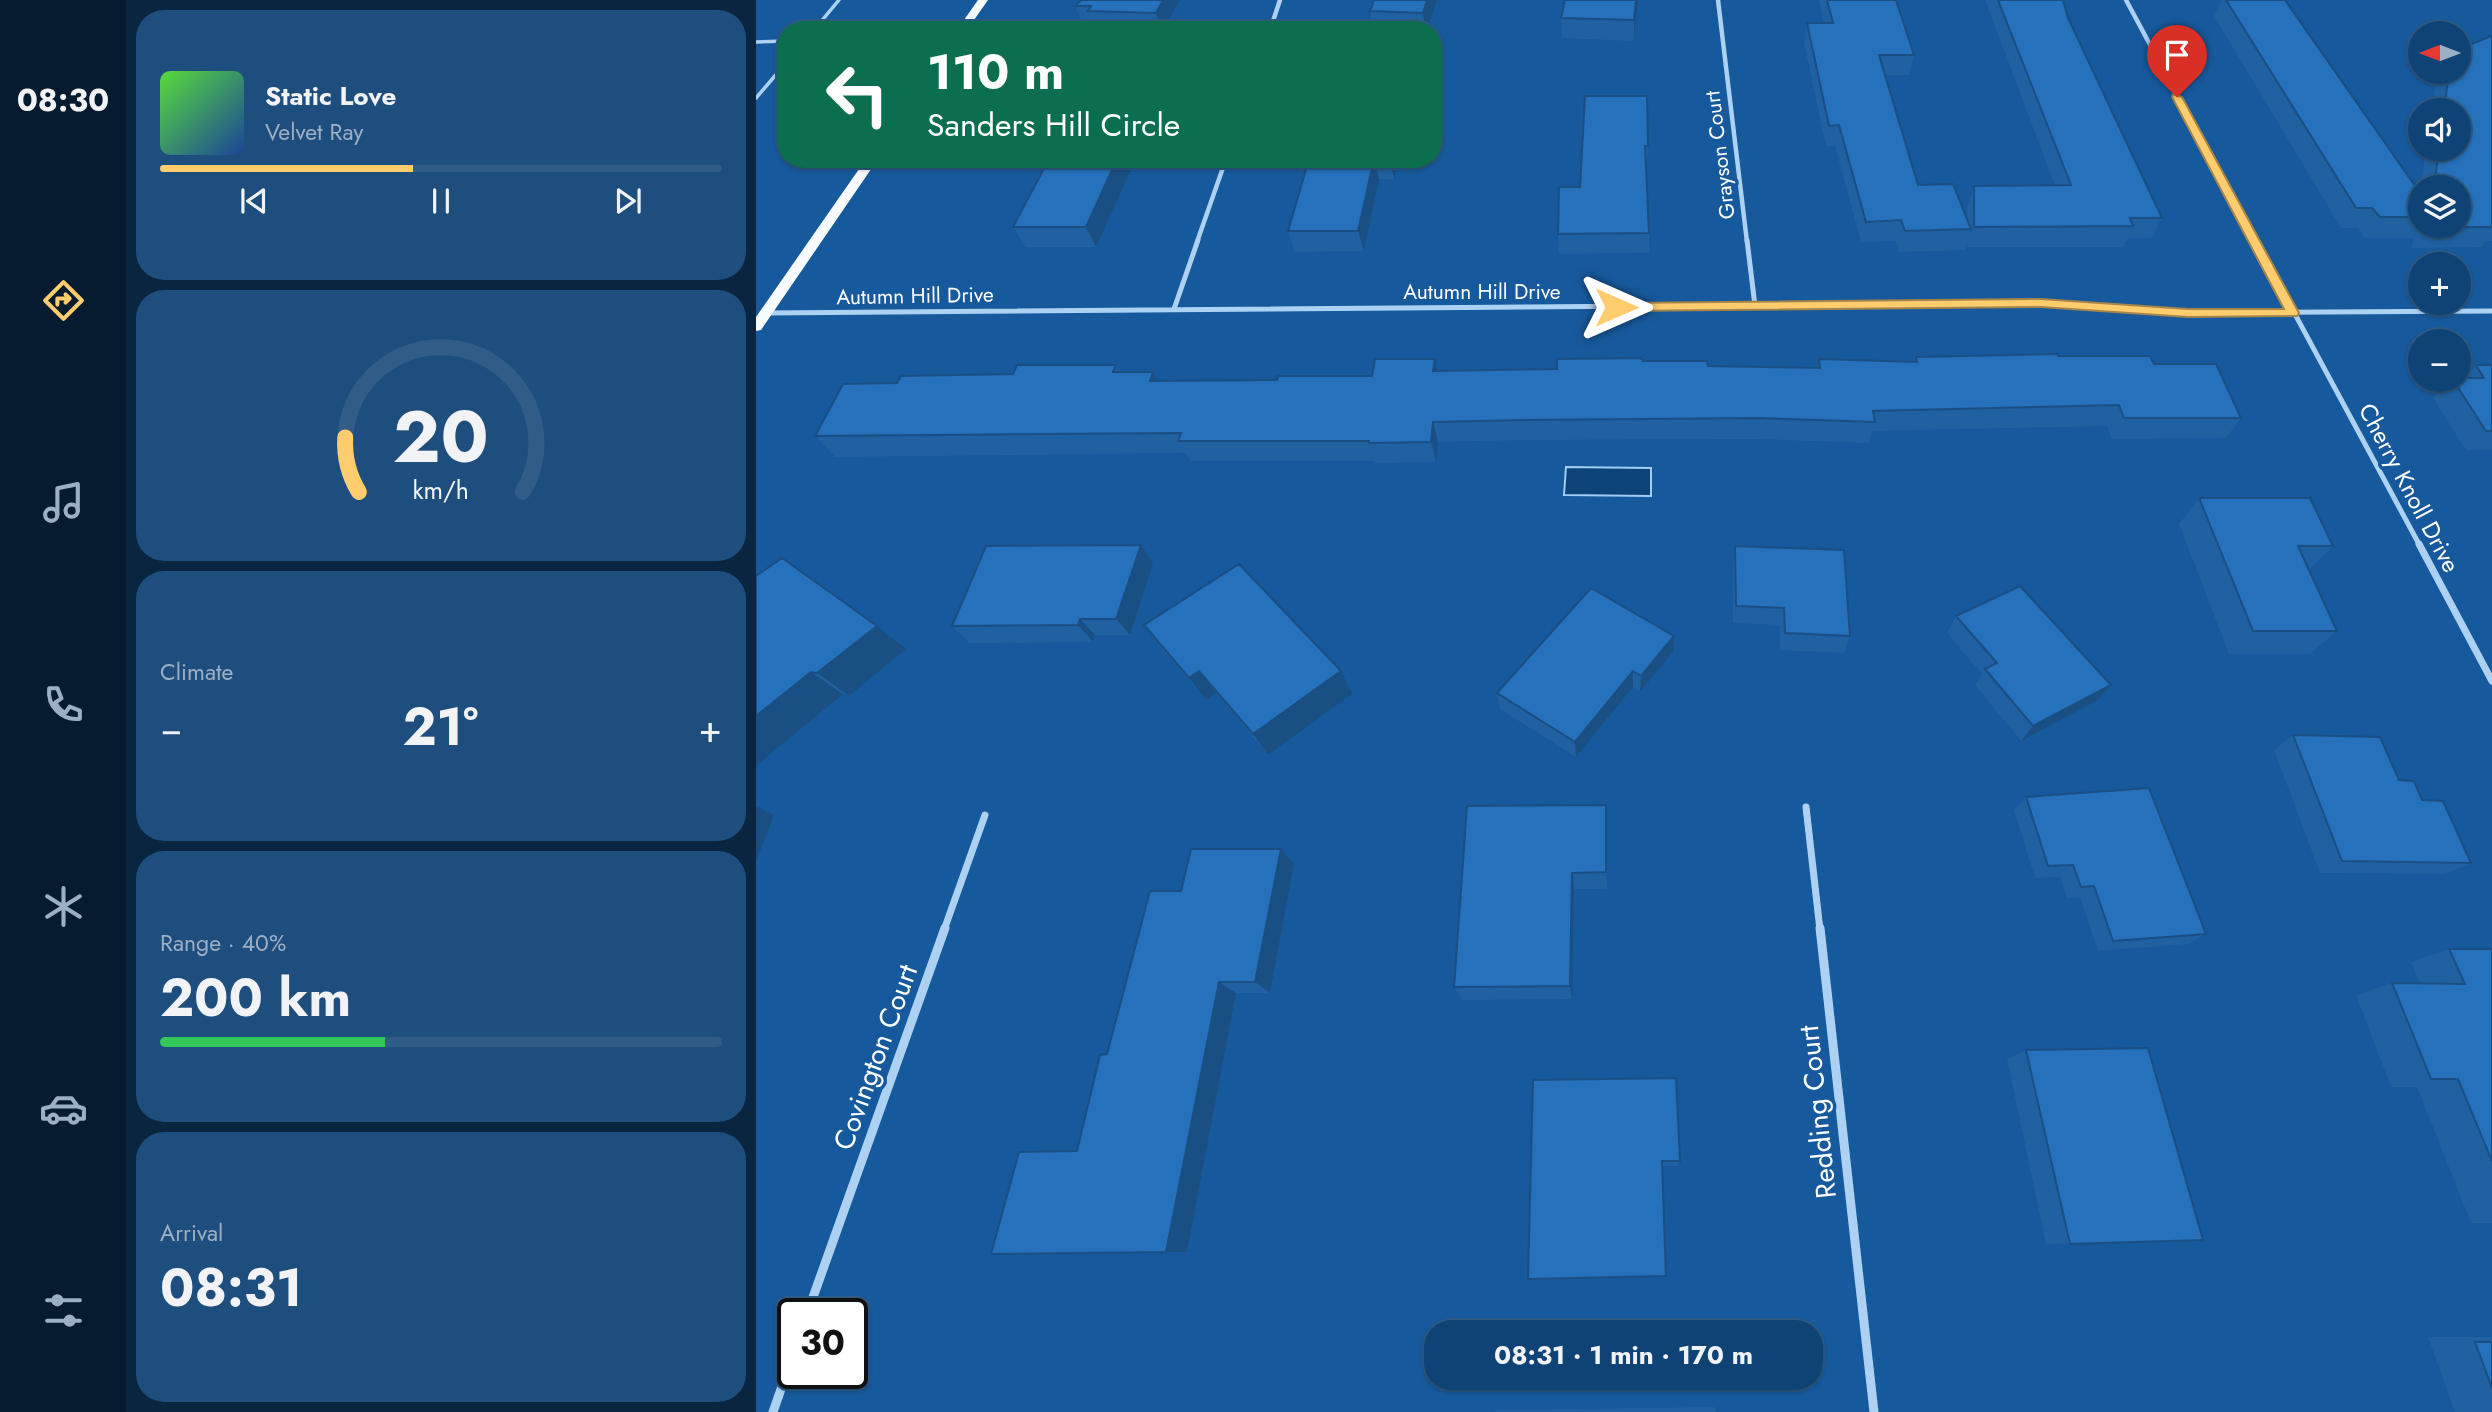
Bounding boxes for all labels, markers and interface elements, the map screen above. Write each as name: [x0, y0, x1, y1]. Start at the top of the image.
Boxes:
north arrow: [2408, 21, 2471, 84]
map controls: [2408, 21, 2471, 392]
pin: [2147, 25, 2207, 97]
icon: arrive: [2158, 36, 2196, 74]
text: 110 m: [927, 37, 1064, 107]
icon: left: [812, 49, 903, 140]
text: 08:30: [17, 77, 109, 123]
text: Static Love: [265, 77, 397, 115]
street label: Grayson Court: [1697, 89, 1743, 221]
button: sound: [2408, 98, 2471, 161]
text: Sanders Hill Circle: [927, 102, 1180, 148]
text: Velvet Ray: [265, 115, 363, 149]
button: layers: [2408, 175, 2471, 238]
icon: previous: [235, 182, 273, 220]
icon: pause: [422, 182, 460, 220]
icon: next: [609, 182, 647, 220]
button: +: [2408, 252, 2471, 315]
position arrow: [1579, 270, 1653, 344]
icon: directions: [39, 276, 88, 325]
street label: Autumn Hill Drive: [1403, 277, 1561, 307]
street label: Autumn Hill Drive: [836, 280, 994, 312]
button: −: [2408, 329, 2471, 392]
text: 20: [393, 384, 489, 489]
street label: Cherry Knoll Drive: [2350, 397, 2469, 579]
text: km/h: [413, 471, 469, 507]
icon: music: [39, 478, 88, 527]
text: Climate: [160, 655, 233, 689]
icon: phone: [39, 680, 88, 729]
text: 21°: [403, 689, 479, 765]
text: −: [160, 701, 182, 756]
text: +: [699, 701, 722, 756]
icon: climate: [39, 882, 88, 931]
text: Range · 40%: [160, 926, 286, 960]
street label: Covington Court: [823, 958, 928, 1156]
text: 200 km: [160, 960, 351, 1036]
street label: Redding Court: [1788, 1023, 1847, 1201]
icon: car: [39, 1084, 88, 1133]
text: Arrival: [160, 1216, 223, 1250]
text: 08:31: [160, 1250, 303, 1326]
icon: filters: [39, 1286, 88, 1335]
speed limit sign: 30: [777, 1298, 868, 1389]
text: 08:31 · 1 min · 170 m: [1494, 1336, 1753, 1374]

